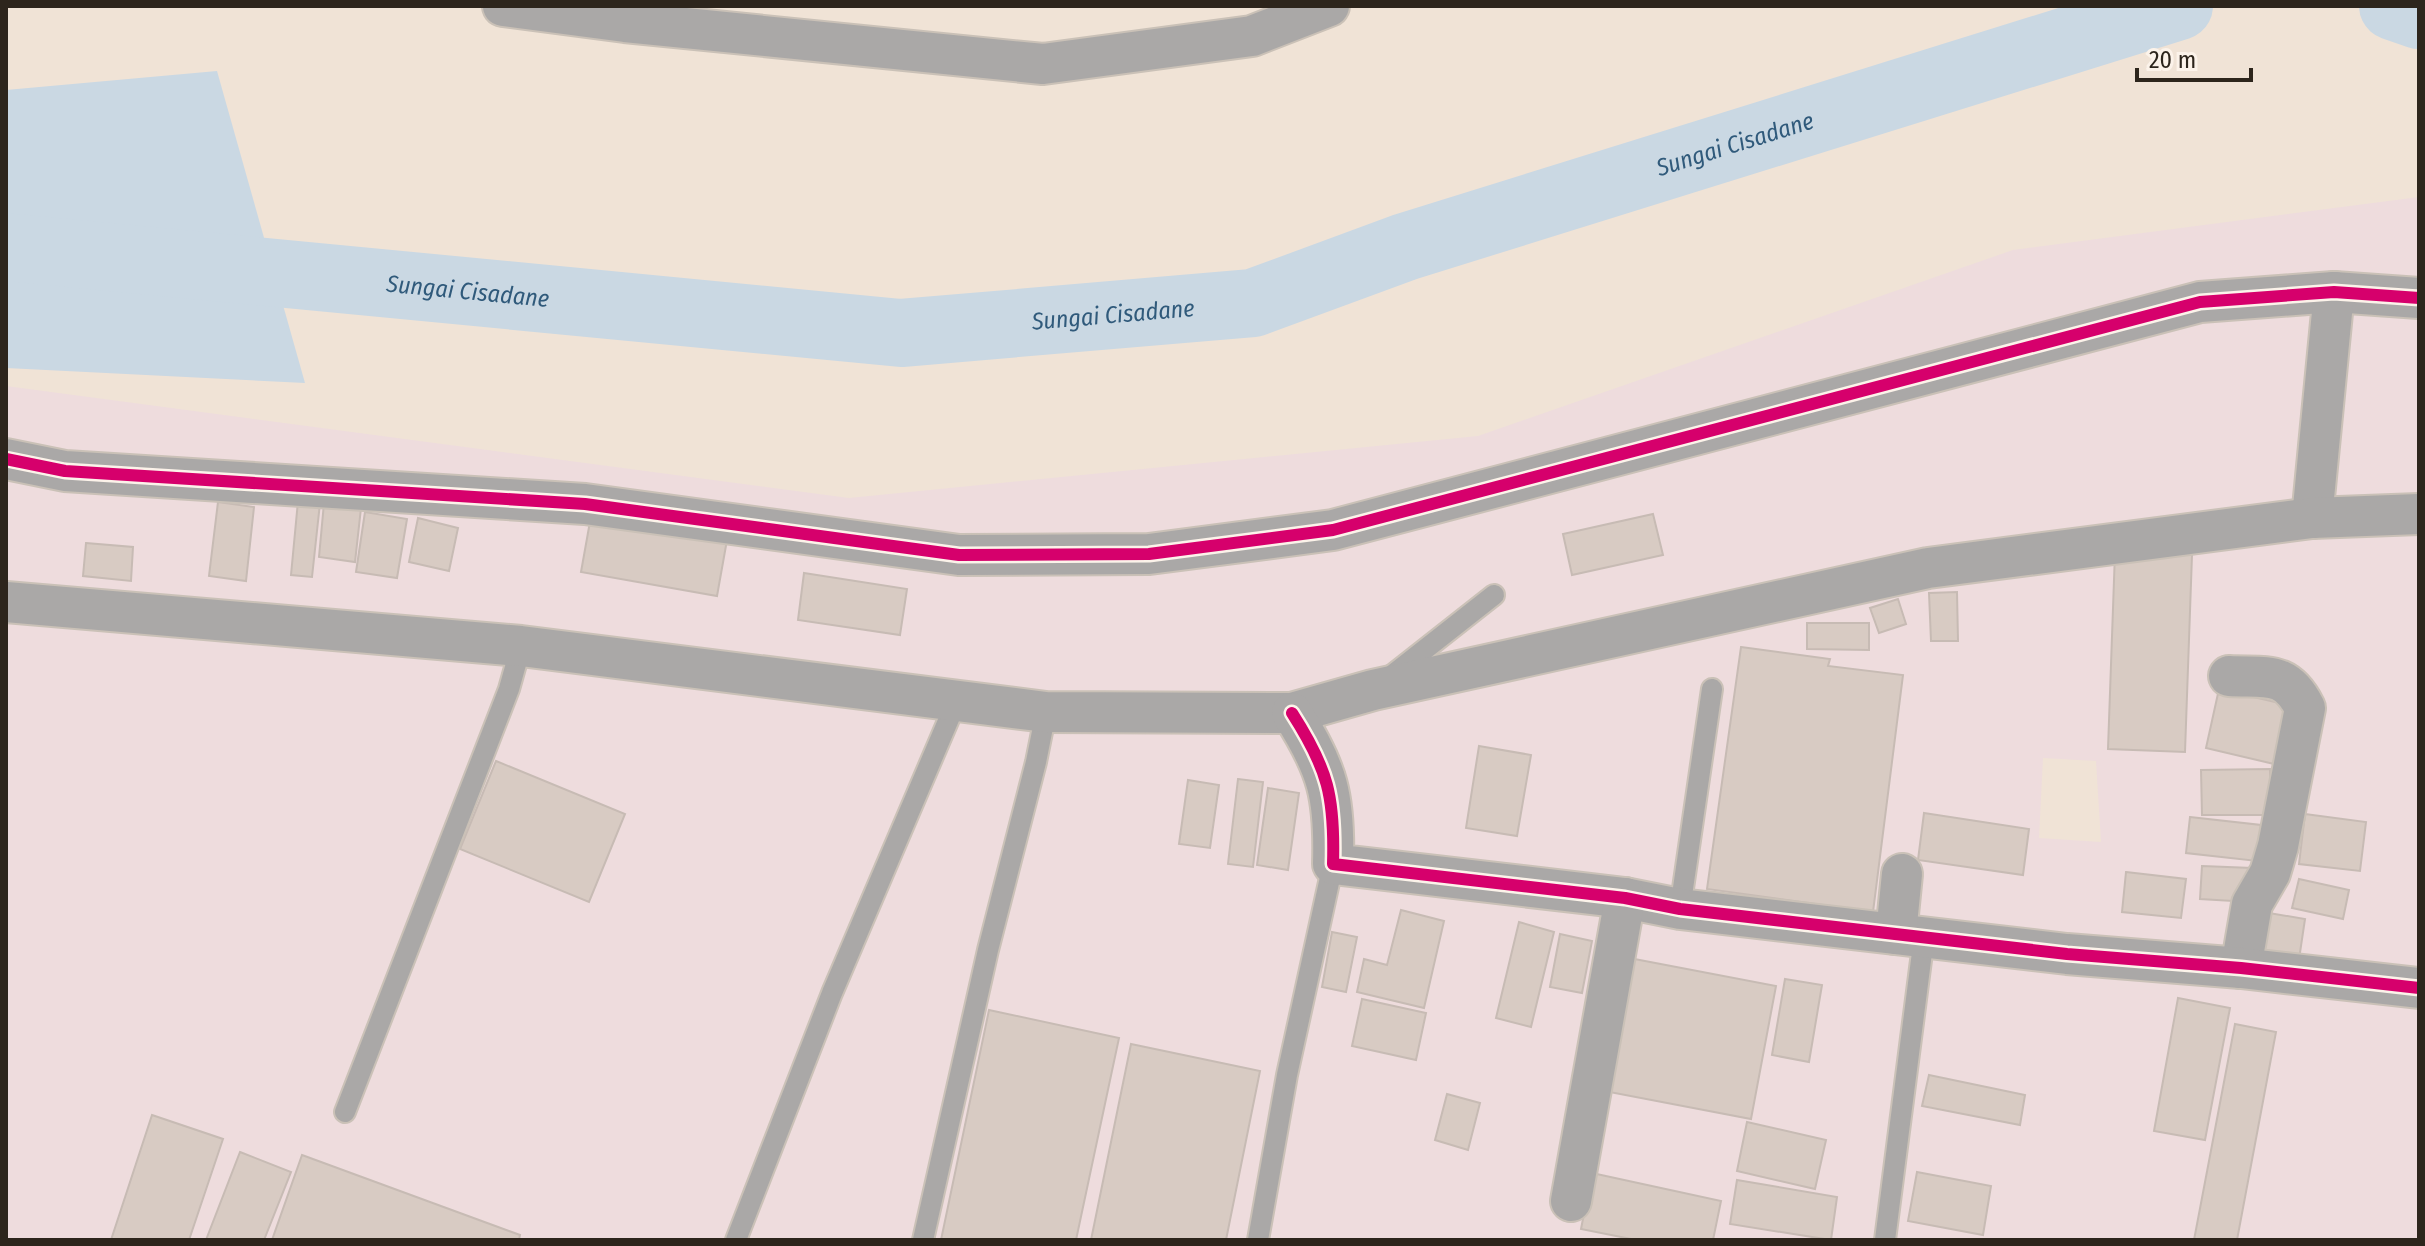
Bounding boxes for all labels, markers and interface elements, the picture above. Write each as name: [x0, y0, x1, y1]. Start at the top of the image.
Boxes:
scale bar: [2137, 32, 2251, 82]
text: 20 m: [2149, 46, 2196, 74]
water label: Sungai Cisadane: [1652, 107, 1817, 182]
water label: Sungai Cisadane: [384, 270, 551, 313]
water label: Sungai Cisadane: [1030, 294, 1196, 336]

